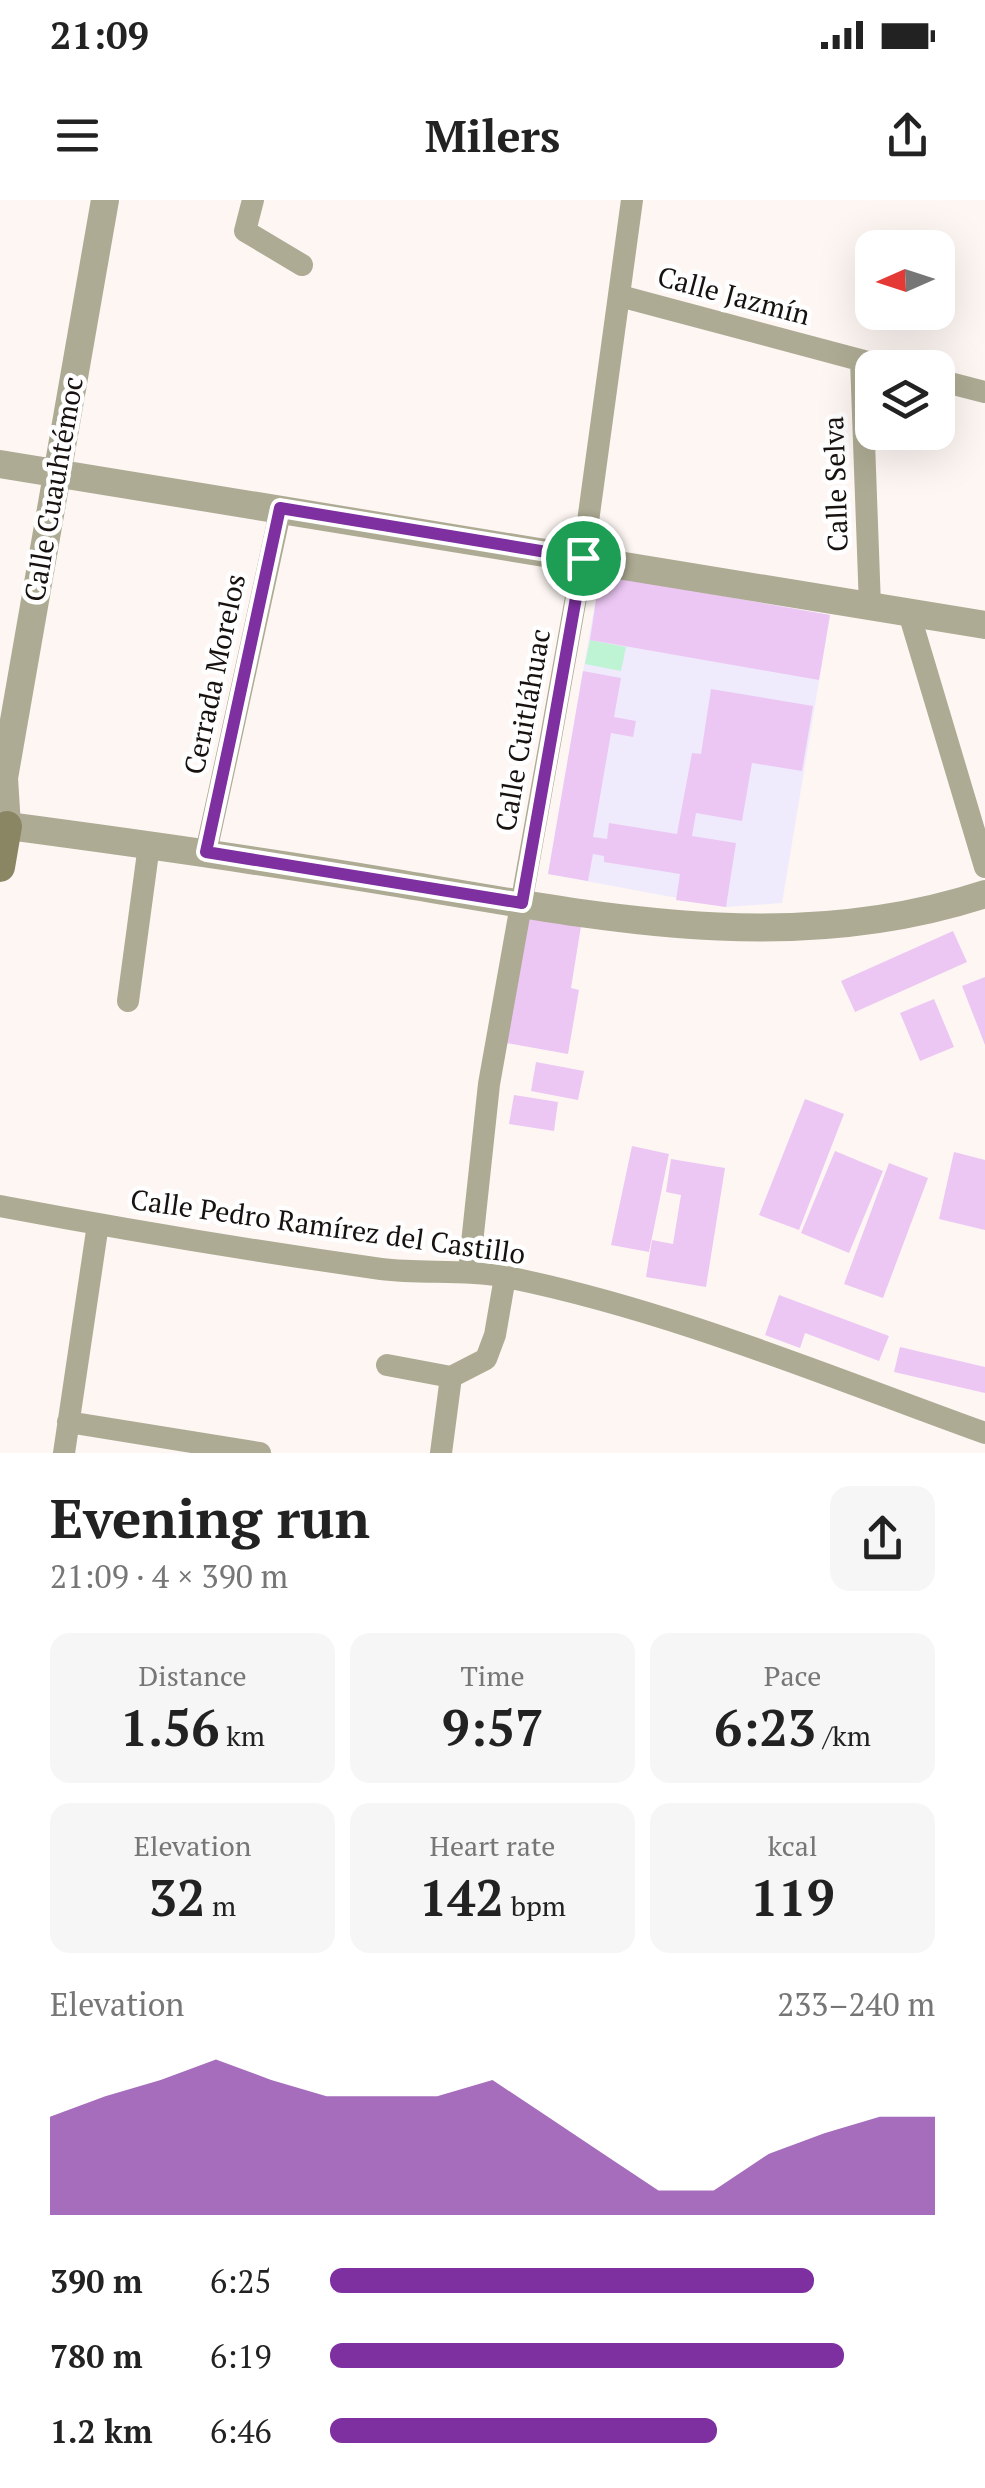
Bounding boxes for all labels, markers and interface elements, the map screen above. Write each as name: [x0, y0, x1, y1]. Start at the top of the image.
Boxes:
text: 21:09: [50, 10, 149, 60]
text: Milers: [425, 105, 560, 165]
icon: menu: [50, 108, 105, 163]
icon: share: [880, 108, 935, 163]
north arrow: [855, 230, 955, 330]
map controls: [855, 230, 955, 450]
street label: Calle Jazmín: [654, 257, 815, 333]
button: layers: [855, 350, 955, 450]
street label: Calle Cuauhtémoc: [15, 374, 91, 604]
street label: Calle Selva: [814, 416, 856, 552]
pin: [541, 516, 626, 601]
icon: arrive: [556, 531, 611, 586]
street label: Cerrada Morelos: [175, 570, 253, 778]
street label: Calle Cuitláhuac: [486, 626, 558, 834]
street label: Calle Pedro Ramírez del Castillo: [128, 1180, 528, 1272]
text: Evening run: [50, 1481, 370, 1554]
button: share: [830, 1486, 935, 1591]
text: 21:09 · 4 × 390 m: [50, 1555, 288, 1597]
text: Distance: [138, 1657, 247, 1694]
text: Time: [460, 1657, 525, 1694]
text: Pace: [764, 1657, 821, 1694]
text: 1.56: [120, 1694, 220, 1760]
text: 9:57: [442, 1694, 543, 1760]
text: 6:23: [714, 1694, 816, 1760]
text: km: [220, 1717, 265, 1754]
text: /km: [816, 1717, 871, 1754]
text: Elevation: [134, 1827, 251, 1864]
text: Heart rate: [430, 1827, 555, 1864]
text: kcal: [768, 1827, 817, 1864]
text: 32: [149, 1864, 205, 1930]
text: 142: [419, 1864, 504, 1930]
text: 119: [750, 1864, 835, 1930]
text: m: [205, 1887, 236, 1924]
text: bpm: [504, 1887, 566, 1924]
text: Elevation: [50, 1983, 184, 2025]
text: 233–240 m: [777, 1983, 935, 2025]
text: 390 m: [50, 2260, 142, 2302]
text: 6:25: [210, 2260, 272, 2302]
text: 780 m: [50, 2335, 142, 2377]
text: 6:19: [210, 2335, 272, 2377]
text: 1.2 km: [50, 2410, 153, 2452]
text: 6:46: [210, 2410, 272, 2452]

